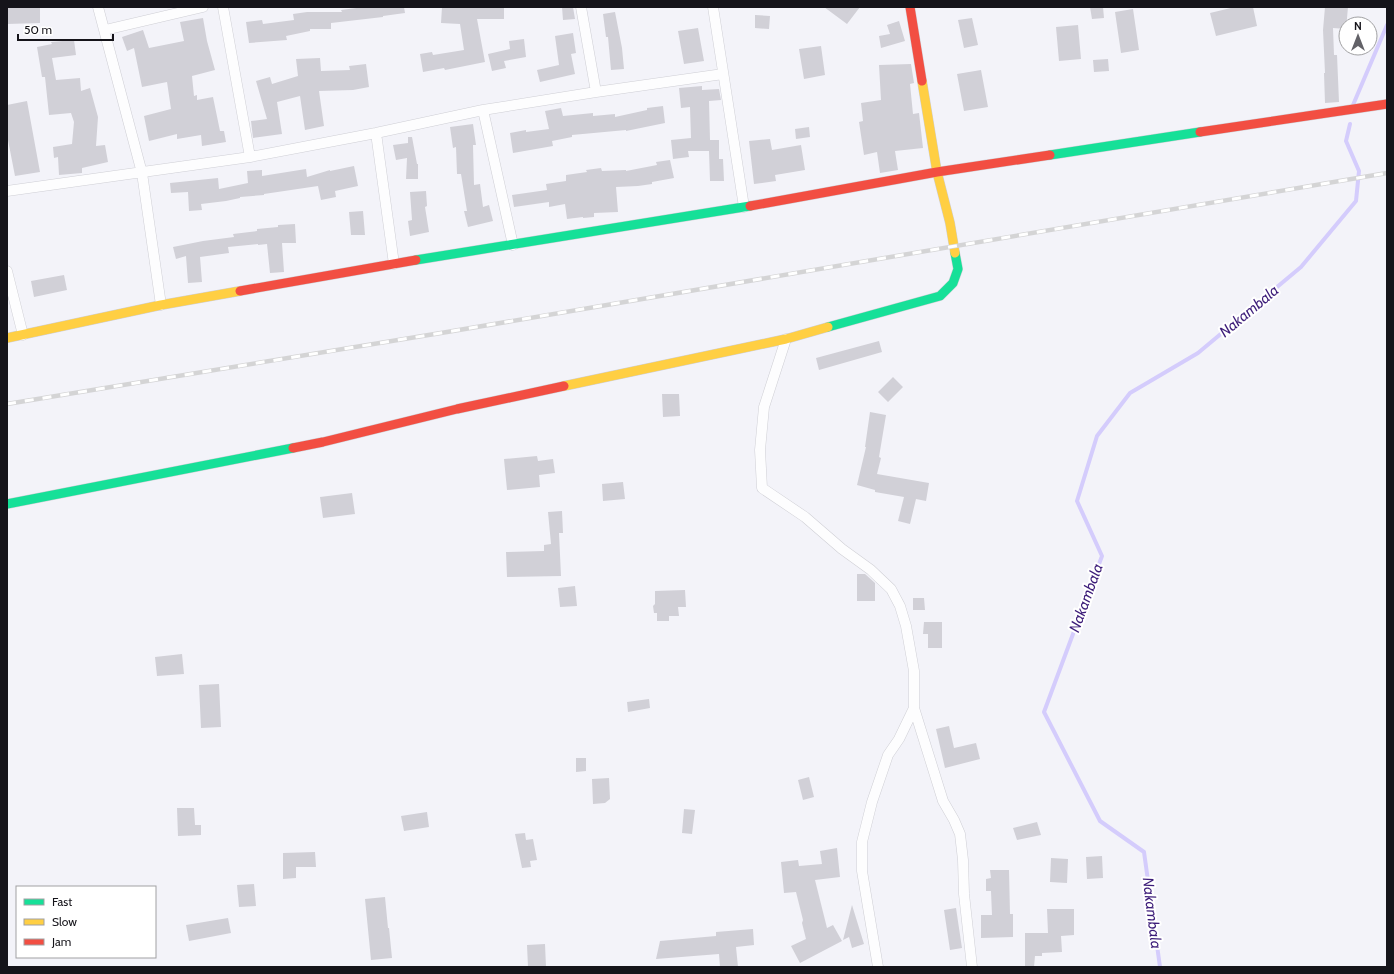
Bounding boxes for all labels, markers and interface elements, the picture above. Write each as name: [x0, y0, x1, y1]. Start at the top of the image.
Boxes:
scale bar: [18, 16, 113, 42]
north arrow: [1338, 16, 1378, 56]
text: N: [1354, 19, 1362, 33]
text: 50 m: [24, 22, 52, 37]
water label: Nakambala: [1216, 281, 1282, 341]
water label: Nakambala: [1065, 561, 1107, 635]
water label: Nakambala: [1139, 876, 1165, 950]
legend: [16, 886, 156, 958]
text: Fast: [52, 894, 72, 909]
text: Slow: [52, 914, 77, 929]
text: Jam: [51, 934, 71, 949]

